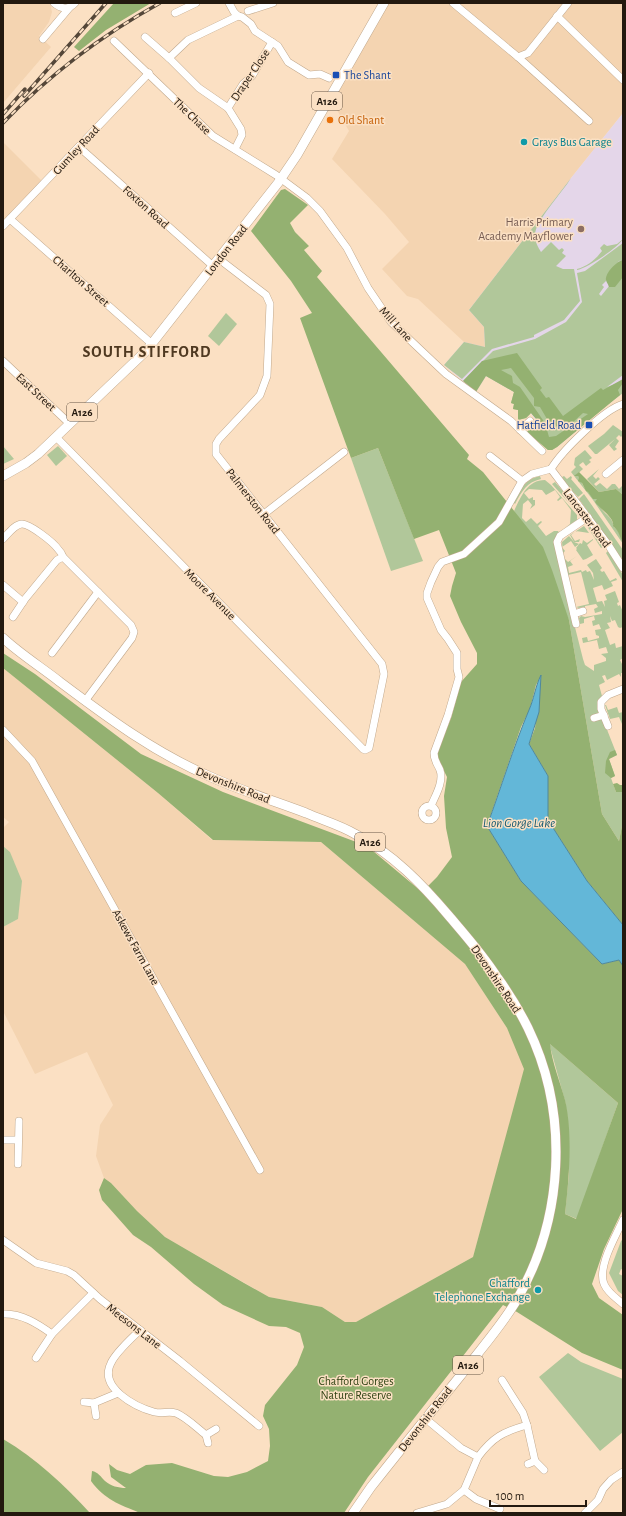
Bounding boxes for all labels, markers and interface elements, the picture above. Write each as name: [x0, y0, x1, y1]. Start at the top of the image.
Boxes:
street label: Draper Close: [228, 47, 272, 103]
place label: The Shant: [344, 69, 391, 81]
marker: The Shant: [331, 70, 341, 80]
road number: A126: [312, 92, 342, 110]
street label: The Chase: [171, 95, 213, 137]
place label: Old Shant: [338, 114, 384, 126]
marker: Old Shant: [325, 115, 335, 125]
street label: Gumley Road: [50, 123, 102, 177]
place label: Grays Bus Garage: [532, 136, 612, 149]
marker: Grays Bus Garage: [519, 137, 529, 147]
street label: Foxton Road: [121, 183, 171, 231]
place label: Harris Primary Academy Mayflower: [478, 216, 573, 243]
street label: London Road: [203, 222, 249, 278]
marker: Harris Primary Academy Mayflower: [576, 224, 586, 234]
street label: Charlton Street: [50, 253, 112, 309]
street label: Mill Lane: [377, 304, 415, 344]
district label: SOUTH STIFFORD: [82, 344, 212, 360]
street label: East Street: [14, 371, 58, 413]
road number: A126: [67, 403, 97, 421]
place label: Hatfield Road: [516, 419, 581, 431]
marker: Hatfield Road: [584, 420, 594, 430]
street label: Palmerston Road: [224, 466, 282, 536]
street label: Lancaster Road: [561, 486, 613, 550]
street label: Moore Avenue: [182, 566, 238, 622]
street label: Devonshire Road: [194, 765, 272, 805]
water label: Lion Gorge Lake: [483, 817, 555, 830]
road number: A126: [355, 833, 385, 851]
street label: Askews Farm Lane: [110, 907, 162, 987]
street label: Devonshire Road: [469, 943, 523, 1015]
place label: Chafford Telephone Exchange: [434, 1277, 530, 1303]
marker: Chafford Telephone Exchange: [533, 1285, 543, 1295]
street label: Meesons Lane: [105, 1301, 163, 1351]
road number: A126: [453, 1356, 483, 1374]
park label: Chafford Gorges Nature Reserve: [318, 1375, 394, 1401]
street label: Devonshire Road: [396, 1384, 454, 1454]
scale bar: [490, 1482, 586, 1508]
text: 100 m: [496, 1490, 524, 1502]

